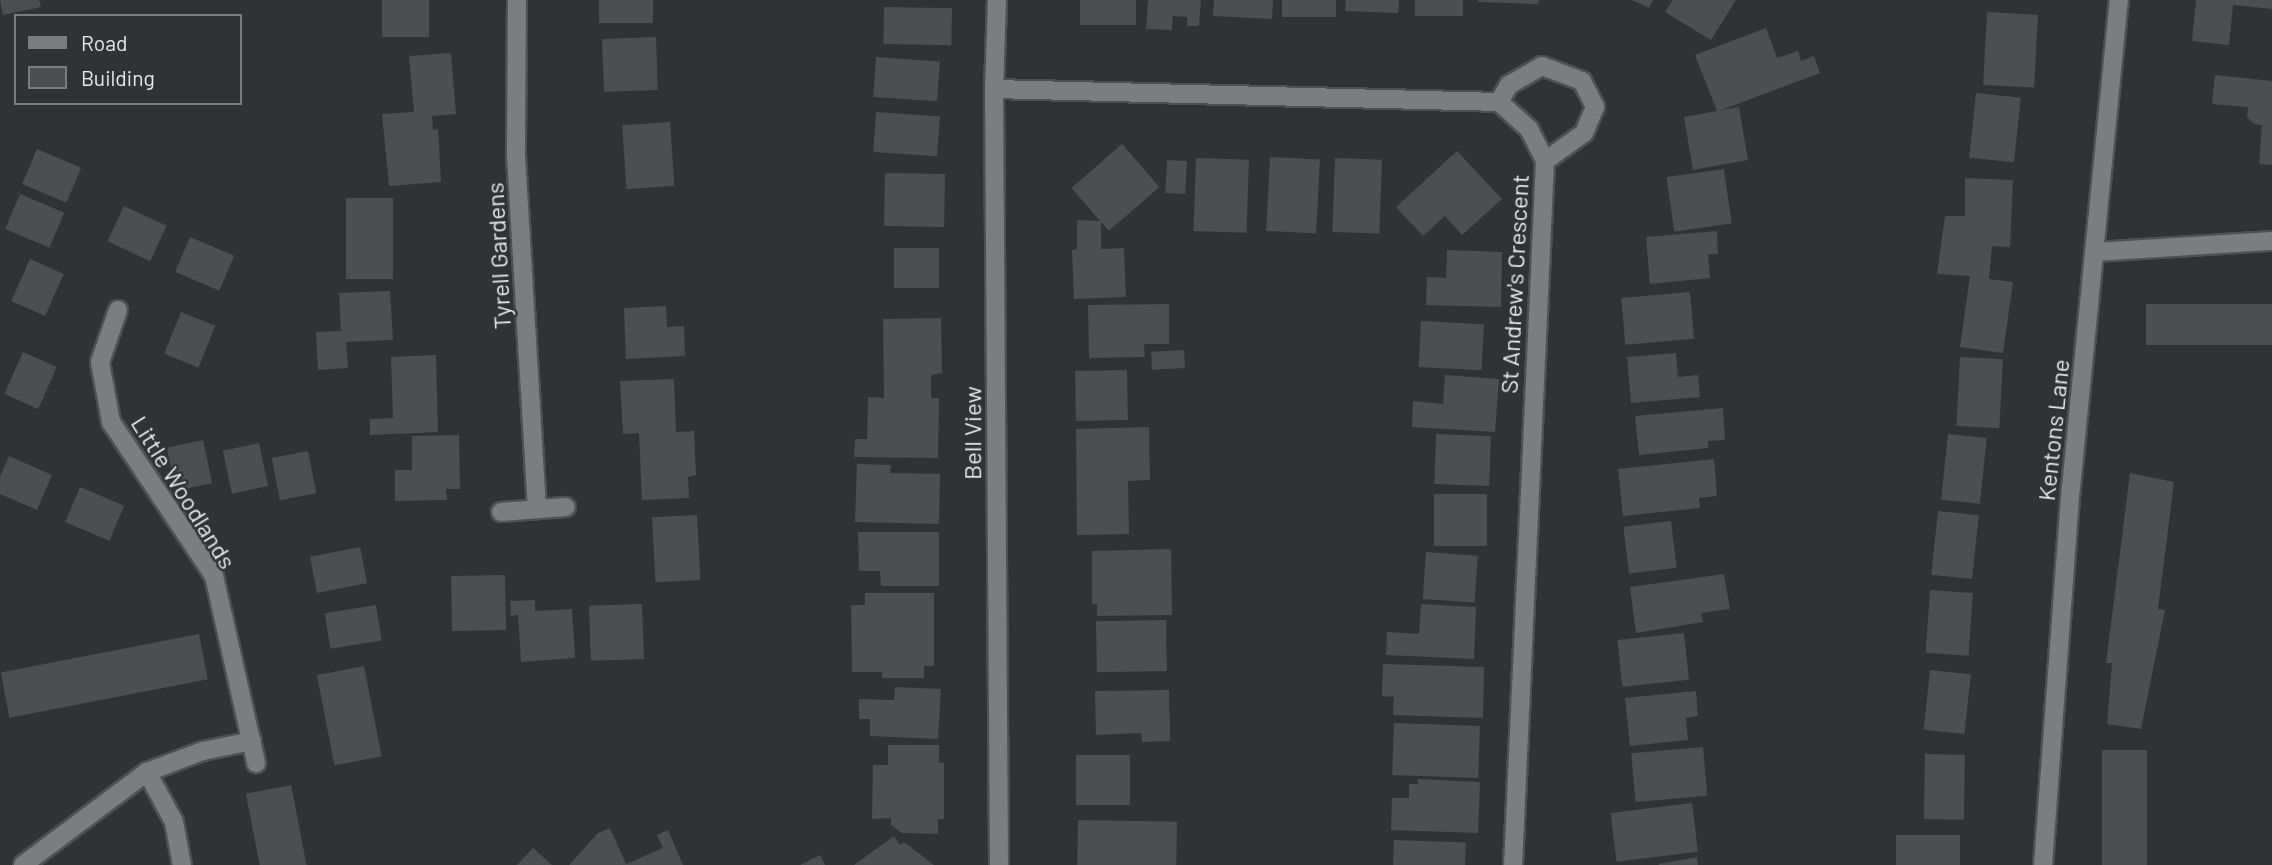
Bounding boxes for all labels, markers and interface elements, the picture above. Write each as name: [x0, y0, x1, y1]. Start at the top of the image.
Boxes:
legend: [14, 14, 242, 105]
text: Road: [81, 30, 127, 55]
text: Building: [81, 65, 155, 90]
street label: St Andrew's Crescent: [1494, 174, 1534, 394]
street label: Tyrell Gardens: [480, 182, 516, 330]
street label: Kentons Lane: [2031, 358, 2075, 502]
street label: Bell View: [958, 386, 986, 480]
street label: Little Woodlands: [126, 410, 242, 574]

